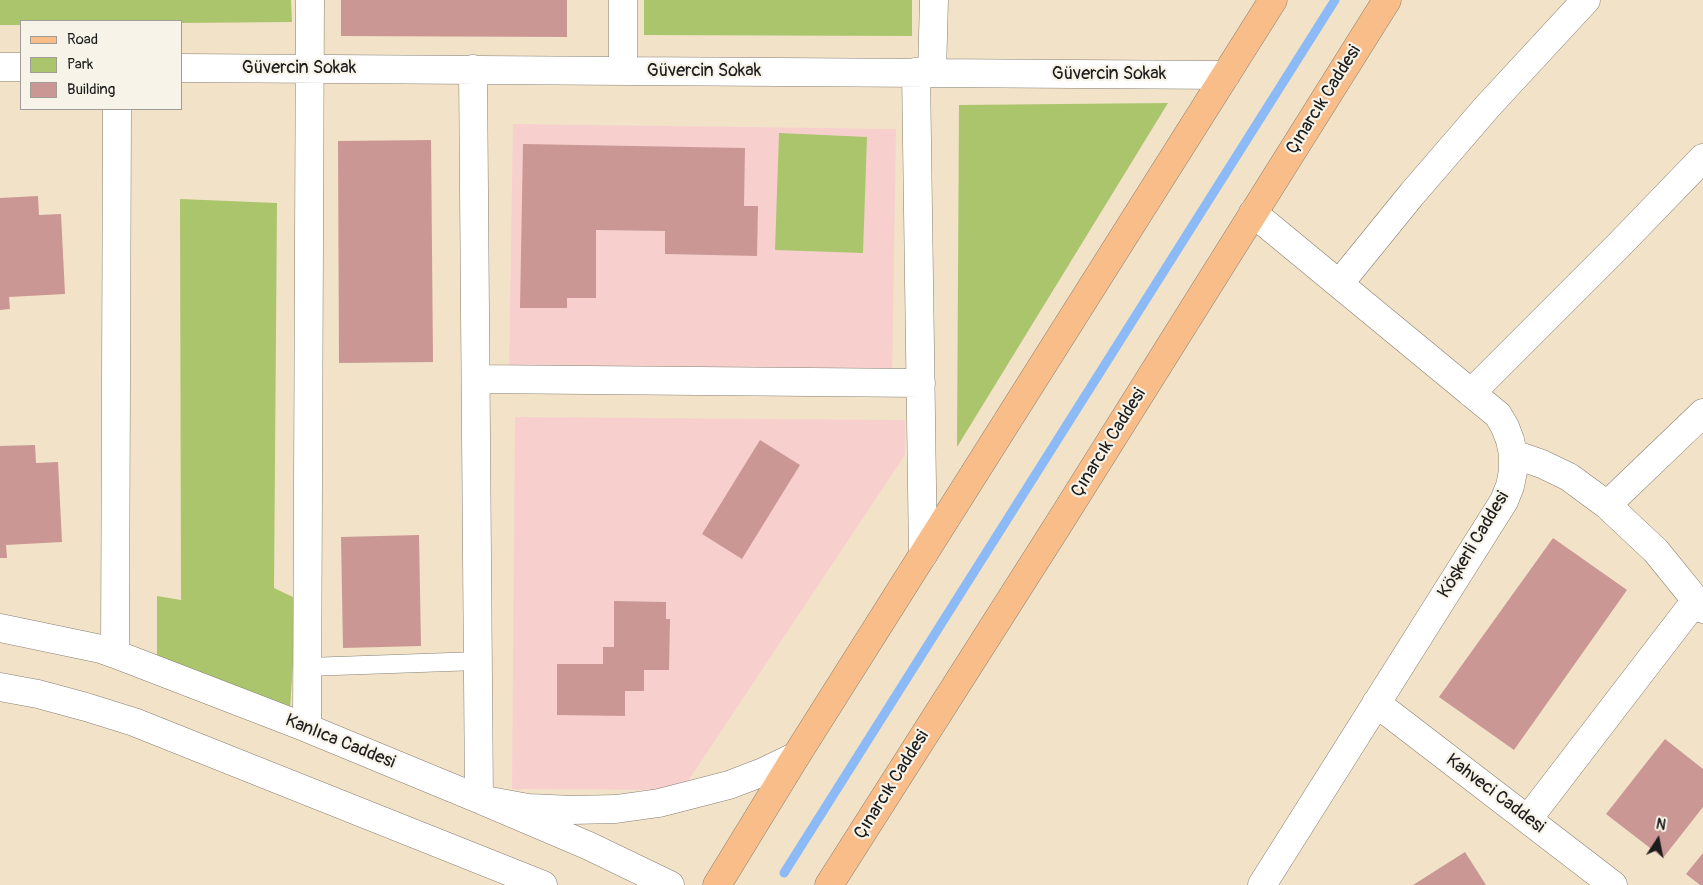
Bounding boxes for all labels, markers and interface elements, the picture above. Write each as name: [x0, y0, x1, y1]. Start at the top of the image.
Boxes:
legend: [20, 20, 182, 110]
text: Road: [67, 30, 98, 49]
street label: Çınarcık Caddesi: [1282, 42, 1366, 158]
text: Park: [67, 55, 93, 74]
street label: Güvercin Sokak: [242, 57, 356, 79]
street label: Güvercin Sokak: [647, 60, 761, 82]
street label: Güvercin Sokak: [1052, 63, 1166, 85]
text: Building: [67, 80, 115, 99]
street label: Çınarcık Caddesi: [1067, 385, 1151, 501]
street label: Köşkerli Caddesi: [1434, 488, 1514, 602]
street label: Kanlıca Caddesi: [282, 710, 398, 774]
street label: Çınarcık Caddesi: [850, 727, 934, 843]
street label: Kahveci Caddesi: [1441, 750, 1549, 838]
north arrow: [1633, 815, 1683, 865]
text: N: [1655, 816, 1667, 834]

